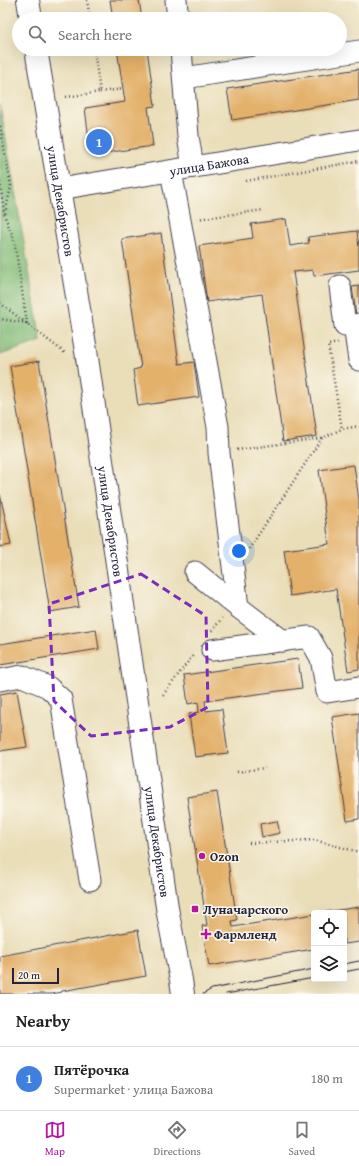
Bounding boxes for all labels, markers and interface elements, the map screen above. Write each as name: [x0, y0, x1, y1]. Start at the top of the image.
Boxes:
search box: [12, 12, 347, 56]
icon: search: [26, 23, 48, 45]
text: Search here: [58, 24, 132, 45]
pin: 1: [86, 127, 112, 157]
street label: улица Декабристов: [42, 143, 79, 258]
street label: улица Бажова: [167, 149, 251, 181]
street label: улица Декабристов: [93, 463, 128, 578]
your location: [229, 541, 249, 561]
street label: улица Декабристов: [139, 784, 174, 899]
place label: Ozon: [210, 847, 239, 866]
marker: Ozon: [197, 851, 207, 861]
place label: Луначарского: [203, 900, 288, 919]
marker: Луначарского: [190, 904, 200, 914]
map controls: [311, 910, 347, 982]
button: locate: [311, 910, 347, 946]
place label: Фармленд: [214, 925, 277, 944]
marker: Фармленд: [201, 929, 211, 939]
button: layers: [311, 946, 347, 982]
scale bar: [12, 966, 59, 985]
text: 20 m: [18, 967, 40, 983]
text: Nearby: [16, 1008, 70, 1033]
text: Пятёрочка: [54, 1059, 129, 1080]
text: 1: [26, 1069, 32, 1088]
text: 180 m: [311, 1069, 343, 1088]
text: Supermarket · улица Бажова: [54, 1080, 213, 1099]
tab: Map: [44, 1119, 66, 1159]
tab: Directions: [154, 1119, 201, 1159]
tab: Saved: [288, 1119, 315, 1159]

